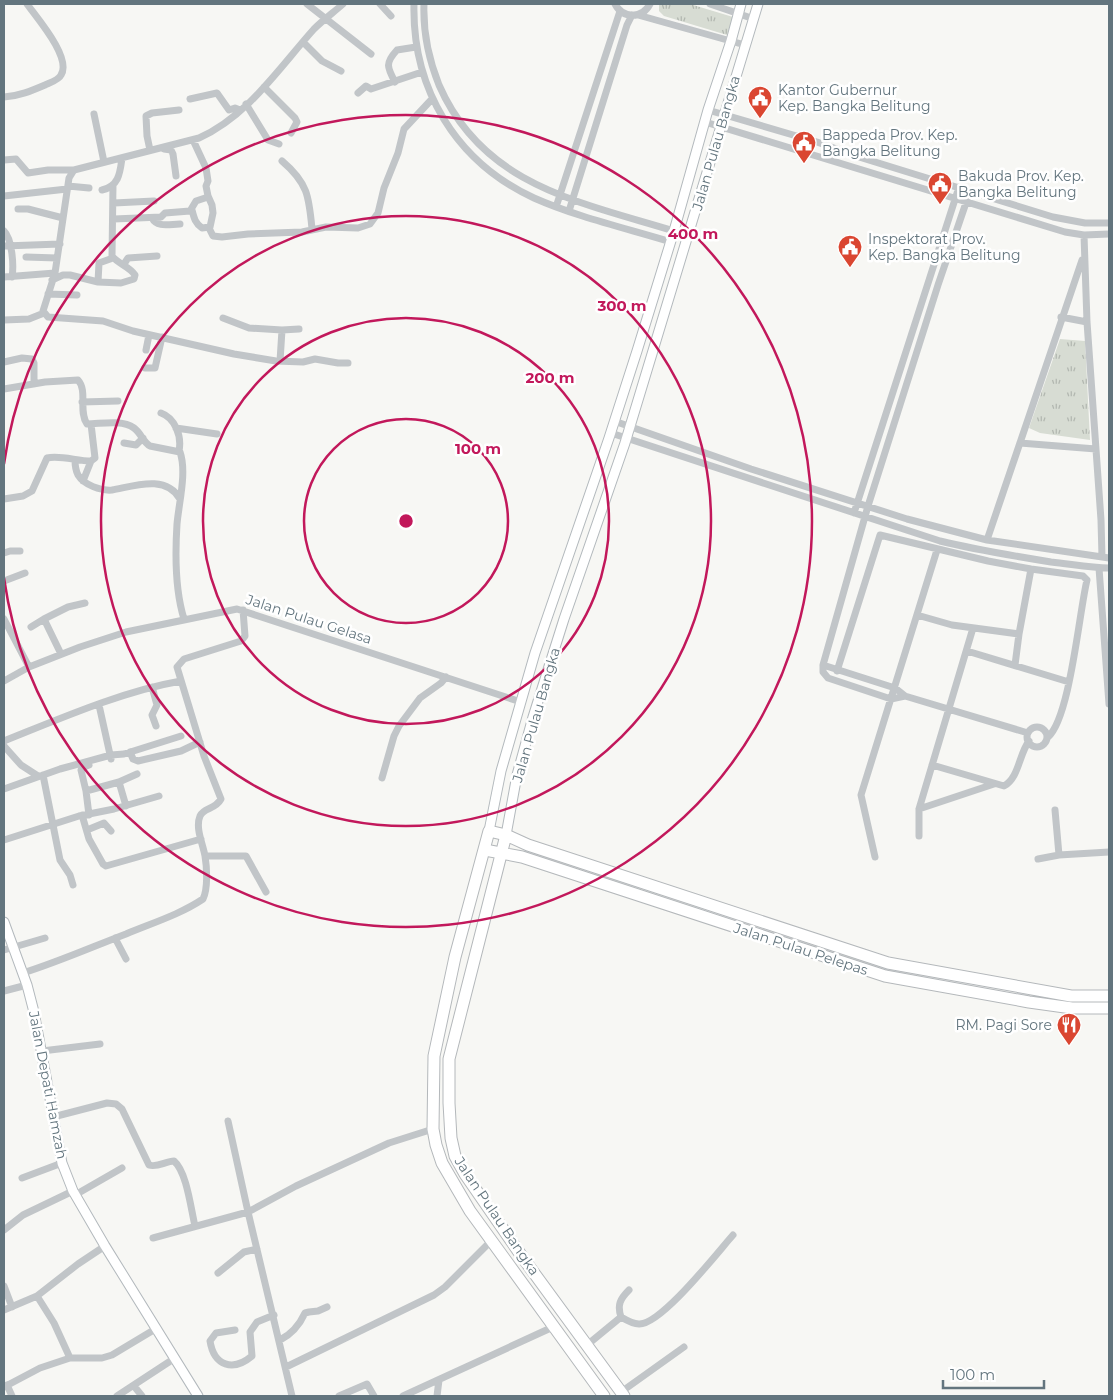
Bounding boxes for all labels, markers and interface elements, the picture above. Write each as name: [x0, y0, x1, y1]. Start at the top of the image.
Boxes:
street label: Jalan Pulau Bangka: [688, 74, 744, 213]
place label: Kantor Gubernur Kep. Bangka Belitung: [778, 81, 931, 115]
public building icon: Kantor Gubernur Kep. Bangka Belitung: [747, 85, 773, 119]
place label: Bappeda Prov. Kep. Bangka Belitung: [822, 126, 958, 160]
public building icon: Bappeda Prov. Kep. Bangka Belitung: [791, 130, 817, 164]
place label: Bakuda Prov. Kep. Bangka Belitung: [958, 167, 1084, 201]
public building icon: Bakuda Prov. Kep. Bangka Belitung: [927, 171, 953, 205]
text: 400 m: [668, 224, 718, 243]
place label: Inspektorat Prov. Kep. Bangka Belitung: [868, 230, 1021, 264]
public building icon: Inspektorat Prov. Kep. Bangka Belitung: [837, 234, 863, 268]
text: 300 m: [596, 296, 647, 315]
text: 200 m: [525, 368, 575, 387]
text: 100 m: [455, 439, 501, 458]
centre of rings: [397, 512, 415, 530]
street label: Jalan Pulau Gelasa: [243, 590, 374, 648]
street label: Jalan Pulau Bangka: [508, 646, 564, 785]
street label: Jalan Pulau Pelepas: [731, 918, 871, 979]
street label: Jalan Depati Hamzah: [25, 1008, 71, 1161]
restaurant icon: RM. Pagi Sore: [1056, 1012, 1082, 1046]
place label: RM. Pagi Sore: [955, 1016, 1052, 1034]
street label: Jalan Pulau Bangka: [450, 1152, 543, 1279]
scale bar: [943, 1358, 1044, 1390]
text: 100 m: [950, 1365, 995, 1384]

